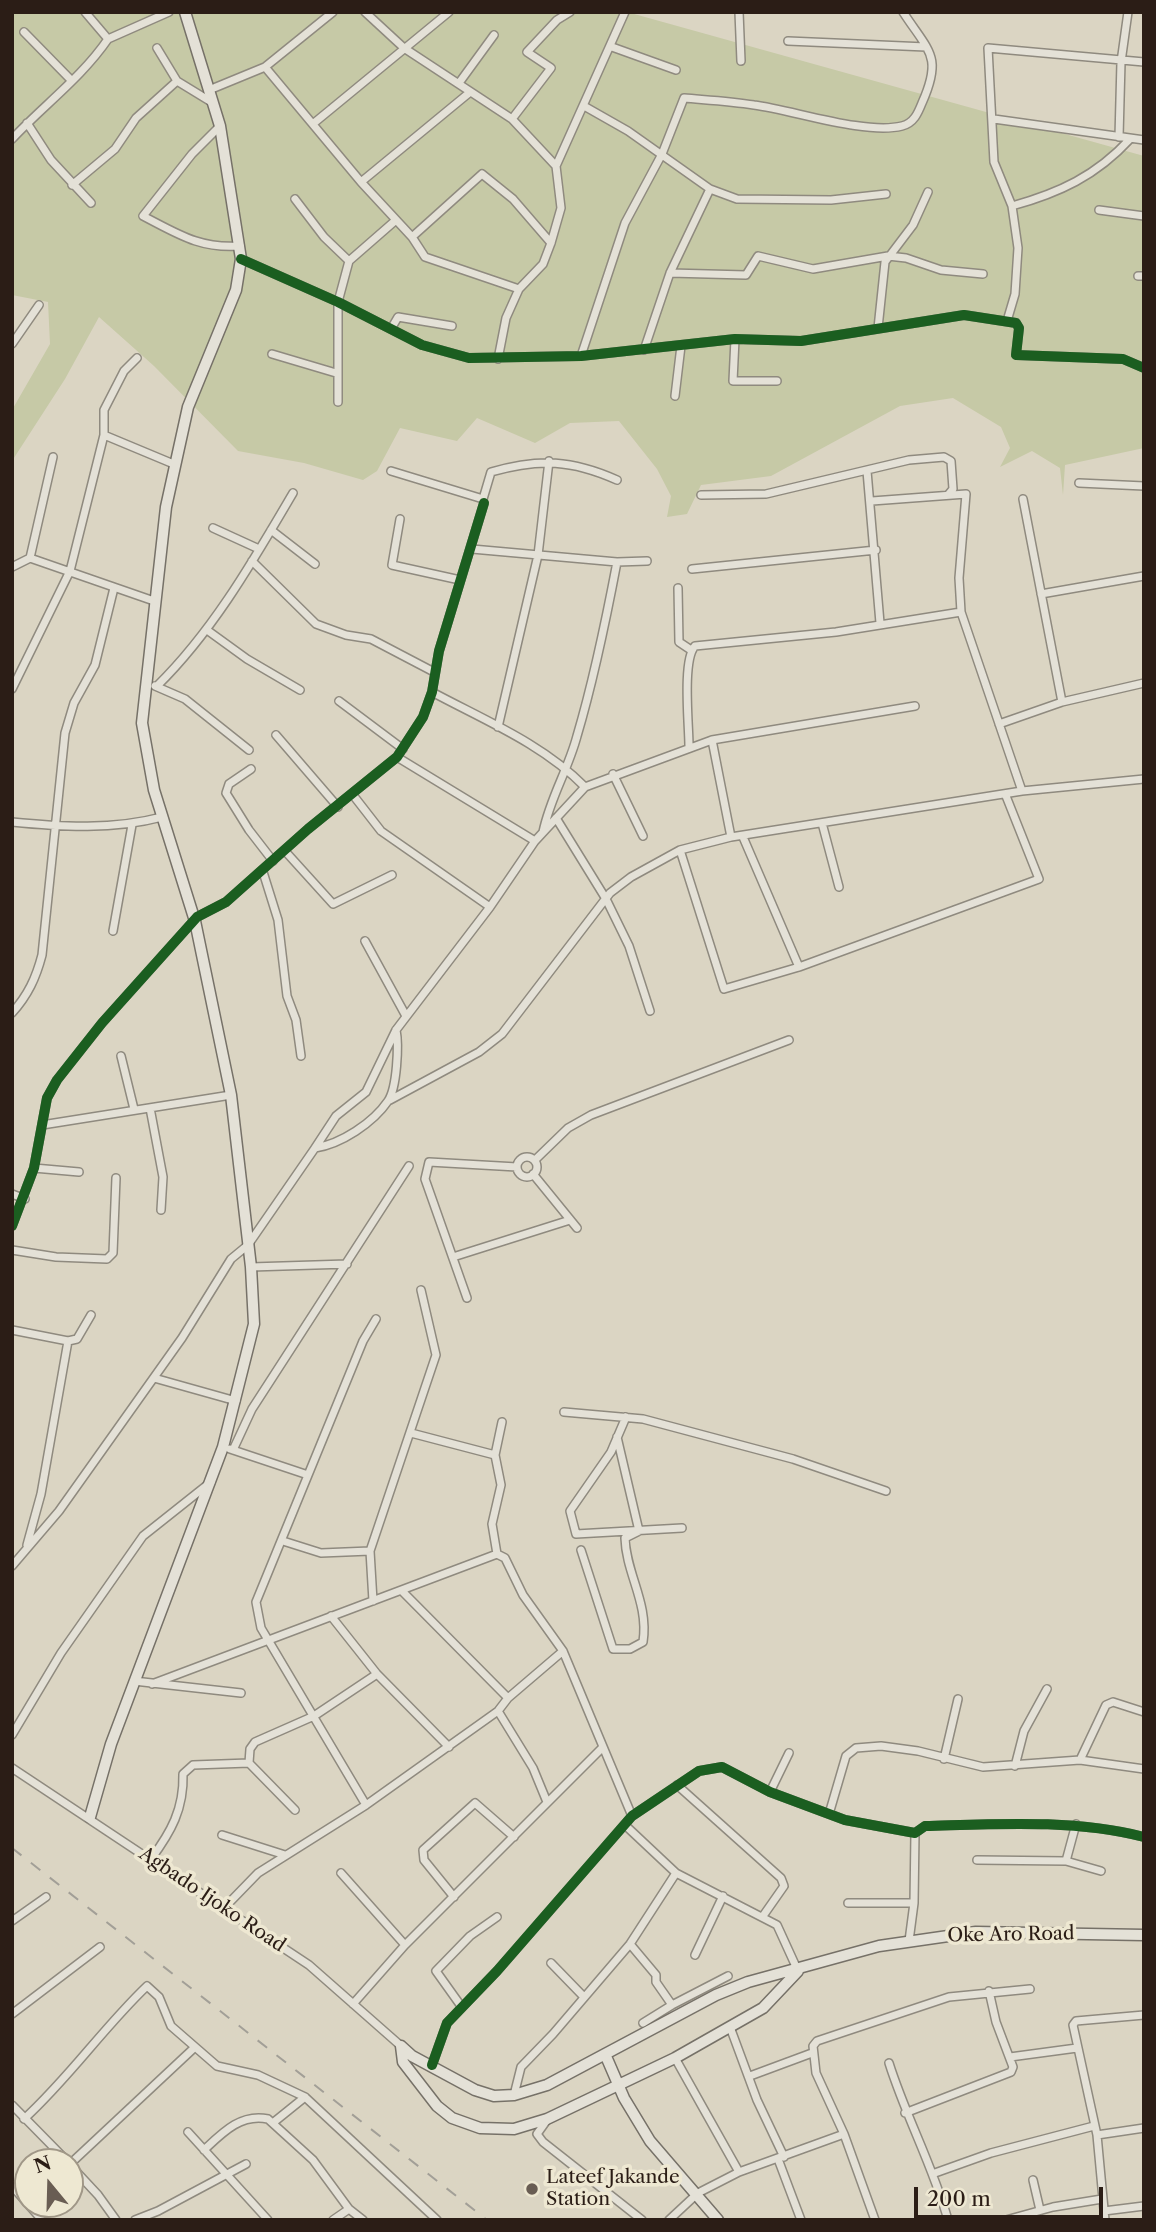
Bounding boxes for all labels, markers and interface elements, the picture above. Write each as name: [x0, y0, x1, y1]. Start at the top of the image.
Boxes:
street label: Agbado Ijoko Road: [134, 1843, 290, 1957]
street label: Oke Aro Road: [947, 1922, 1075, 1948]
north arrow: [14, 2148, 84, 2218]
text: N: [31, 2151, 54, 2178]
place label: Lateef Jakande Station: [546, 2167, 680, 2211]
scale bar: [918, 2172, 1107, 2216]
marker: Lateef Jakande Station: [524, 2181, 540, 2197]
text: 200 m: [927, 2186, 991, 2211]

